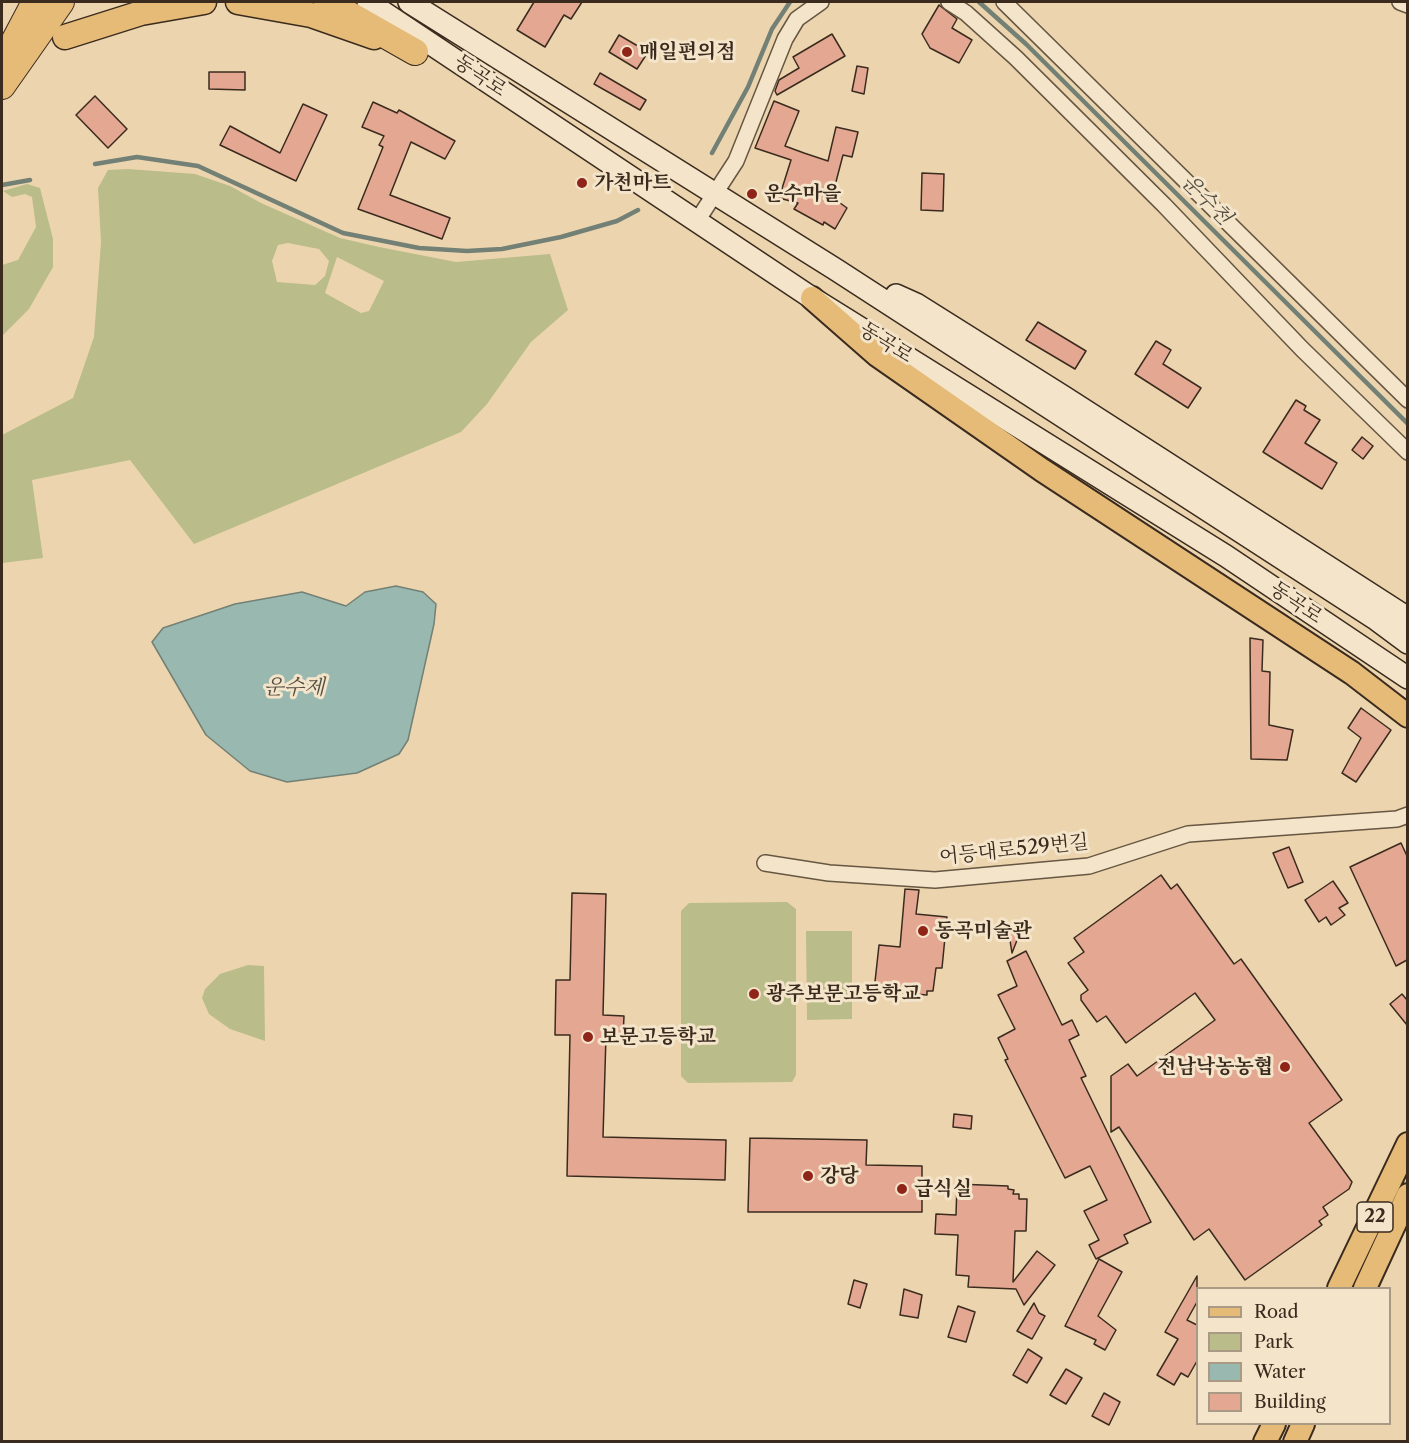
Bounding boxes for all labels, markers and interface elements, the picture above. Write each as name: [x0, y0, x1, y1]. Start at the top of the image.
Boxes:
place label: 매일편의점: [639, 40, 736, 64]
marker: 매일편의점: [620, 45, 634, 59]
street label: 동곡로: [449, 50, 511, 102]
water label: 운수천: [1176, 170, 1236, 230]
place label: 가천마트: [594, 171, 671, 195]
marker: 가천마트: [575, 176, 589, 190]
place label: 운수마을: [764, 182, 841, 206]
marker: 운수마을: [745, 187, 759, 201]
street label: 동곡로: [855, 317, 917, 369]
street label: 동곡로: [1265, 577, 1327, 629]
water label: 운수제: [264, 675, 324, 701]
street label: 어등대로529번길: [938, 830, 1090, 870]
place label: 동곡미술관: [935, 919, 1032, 943]
marker: 동곡미술관: [916, 924, 930, 938]
place label: 광주보문고등학교: [766, 982, 921, 1006]
marker: 광주보문고등학교: [747, 987, 761, 1001]
place label: 보문고등학교: [600, 1025, 716, 1049]
marker: 보문고등학교: [581, 1030, 595, 1044]
place label: 전남낙농농협: [1157, 1055, 1273, 1079]
marker: 전남낙농농협: [1278, 1060, 1292, 1074]
place label: 강당: [820, 1164, 859, 1188]
marker: 강당: [801, 1169, 815, 1183]
place label: 급식실: [914, 1177, 972, 1201]
marker: 급식실: [895, 1182, 909, 1196]
road number: 22: [1357, 1202, 1393, 1232]
legend: [1196, 1287, 1391, 1425]
text: Road: [1254, 1301, 1299, 1323]
text: Park: [1254, 1331, 1293, 1353]
text: Water: [1254, 1361, 1306, 1383]
text: Building: [1254, 1391, 1326, 1413]

